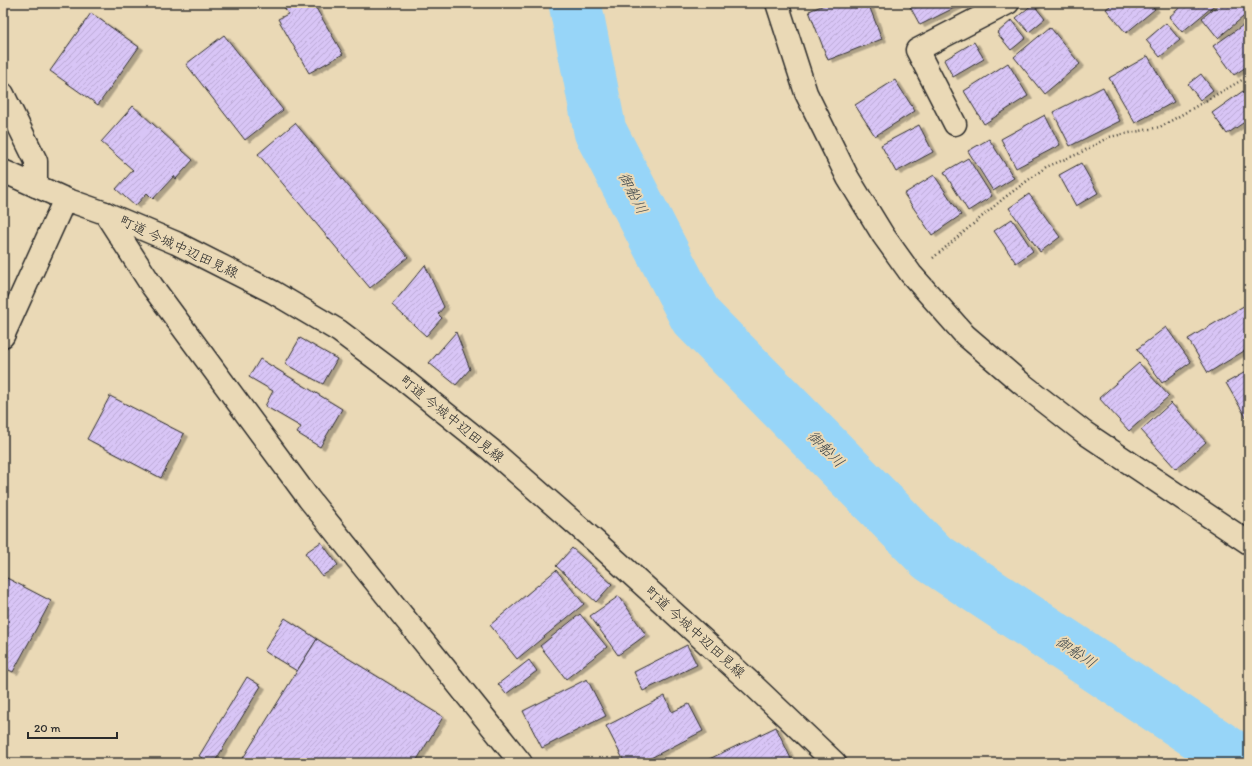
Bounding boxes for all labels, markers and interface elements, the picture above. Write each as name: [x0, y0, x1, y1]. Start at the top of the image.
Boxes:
water label: 御船川: [615, 169, 651, 217]
street label: 町道 今城中辺田見線: [117, 212, 241, 282]
street label: 町道 今城中辺田見線: [396, 372, 508, 466]
water label: 御船川: [804, 427, 848, 471]
street label: 町道 今城中辺田見線: [641, 582, 749, 682]
water label: 御船川: [1052, 632, 1100, 672]
scale bar: [28, 714, 117, 740]
text: 20 m: [34, 721, 61, 735]

